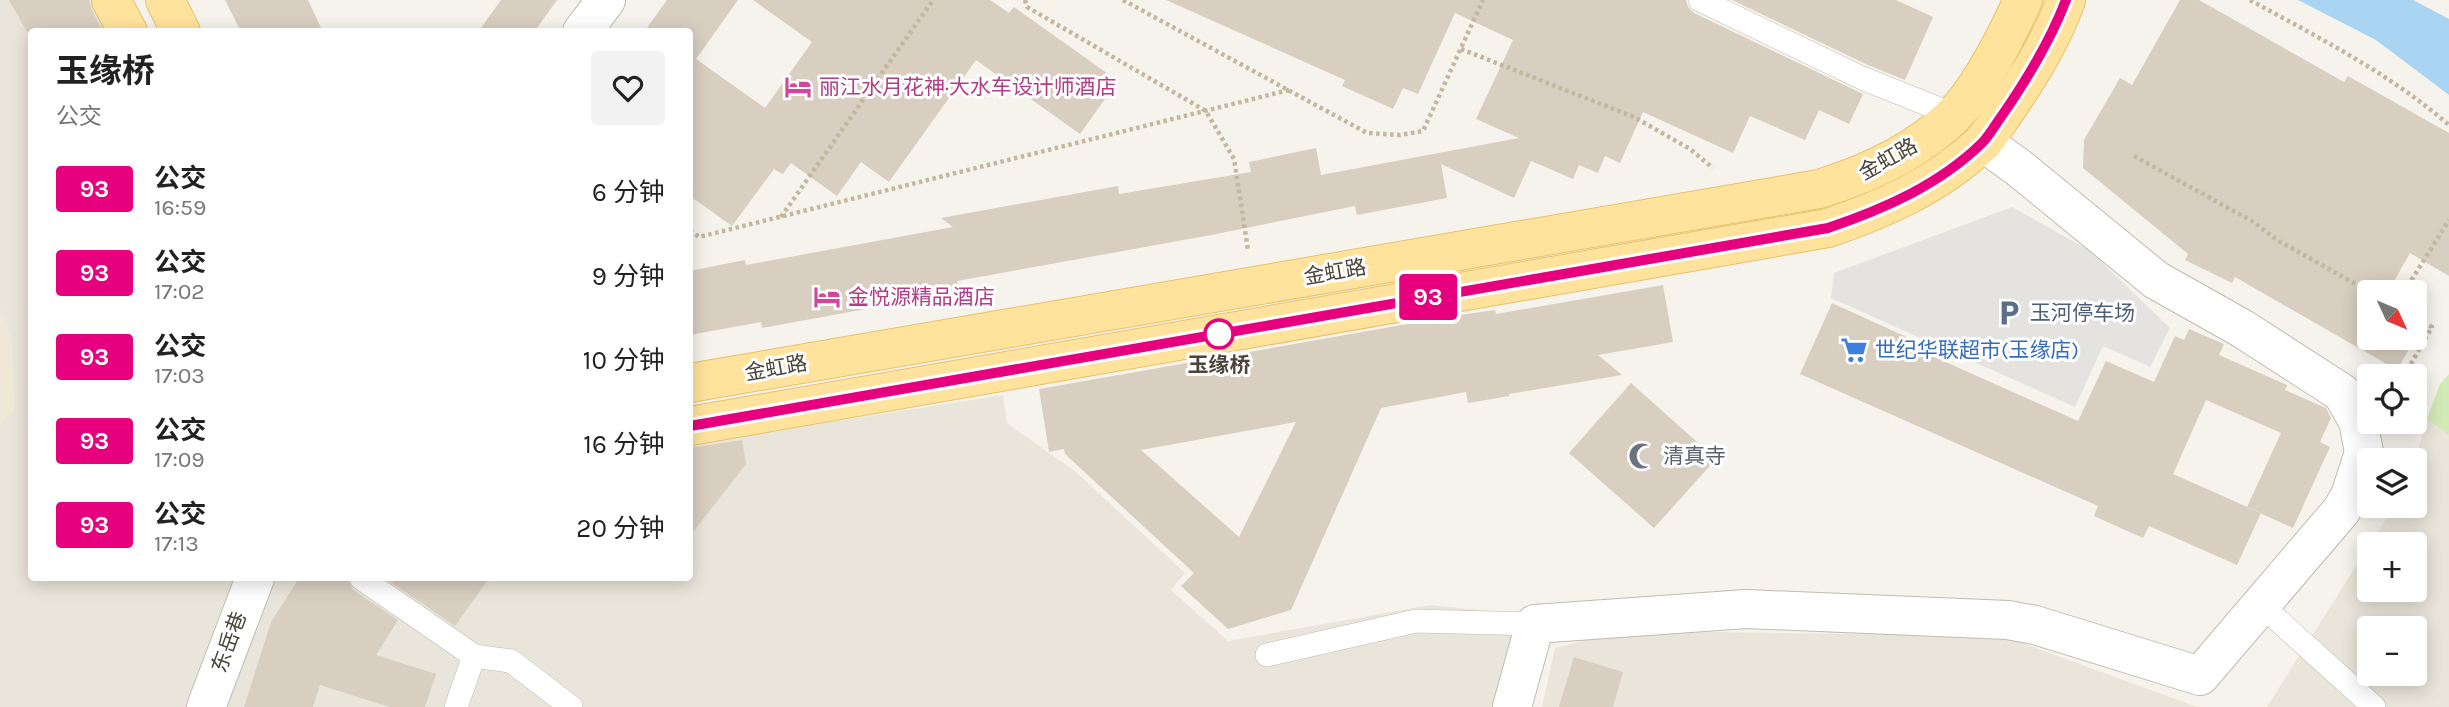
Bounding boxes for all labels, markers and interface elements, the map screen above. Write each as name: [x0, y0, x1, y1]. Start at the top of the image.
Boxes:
button: heart: [591, 51, 665, 125]
text: 玉缘桥: [56, 52, 155, 90]
hotel icon: 丽江水月花神·大水车设计师酒店: [783, 72, 813, 102]
place label: 丽江水月花神·大水车设计师酒店: [819, 75, 1117, 99]
text: 公交: [56, 103, 102, 130]
street label: 金虹路: [1855, 133, 1921, 185]
text: 公交: [154, 163, 206, 194]
text: 93: [80, 175, 109, 203]
text: 6 分钟: [592, 177, 665, 208]
text: 16:59: [154, 194, 206, 221]
text: 公交: [154, 247, 206, 278]
street label: 金虹路: [1302, 255, 1368, 289]
text: 93: [80, 259, 109, 287]
text: 9 分钟: [592, 261, 665, 292]
line badge: 93: [1396, 274, 1460, 320]
text: 17:02: [154, 278, 205, 305]
north arrow: [2357, 280, 2427, 350]
map controls: [2357, 280, 2427, 686]
hotel icon: 金悦源精品酒店: [812, 282, 842, 312]
text: 93: [1413, 283, 1443, 311]
place label: 金悦源精品酒店: [848, 285, 995, 309]
parking icon: 玉河停车场: [1994, 298, 2024, 328]
place label: 玉河停车场: [2030, 301, 2135, 325]
marker: 玉缘桥: [1204, 319, 1234, 349]
text: 公交: [154, 331, 206, 362]
supermarket icon: 世纪华联超市(玉缘店): [1839, 335, 1869, 365]
place label: 世纪华联超市(玉缘店): [1875, 338, 2079, 362]
text: 93: [80, 343, 109, 371]
text: 10 分钟: [583, 345, 665, 376]
street label: 金虹路: [743, 351, 809, 385]
place label: 玉缘桥: [1188, 353, 1251, 377]
text: 17:03: [154, 362, 205, 389]
button: locate: [2357, 364, 2427, 434]
text: 公交: [154, 415, 206, 446]
text: 93: [80, 427, 109, 455]
text: 16 分钟: [583, 429, 665, 460]
mosque icon: 清真寺: [1627, 441, 1657, 471]
place label: 清真寺: [1663, 444, 1726, 468]
text: 17:09: [154, 446, 205, 473]
button: layers: [2357, 448, 2427, 518]
text: 公交: [154, 499, 206, 530]
text: 93: [80, 511, 109, 539]
text: 20 分钟: [576, 513, 665, 544]
text: 17:13: [154, 530, 199, 557]
button: +: [2357, 532, 2427, 602]
street label: 东岳巷: [207, 608, 251, 676]
button: −: [2357, 616, 2427, 686]

